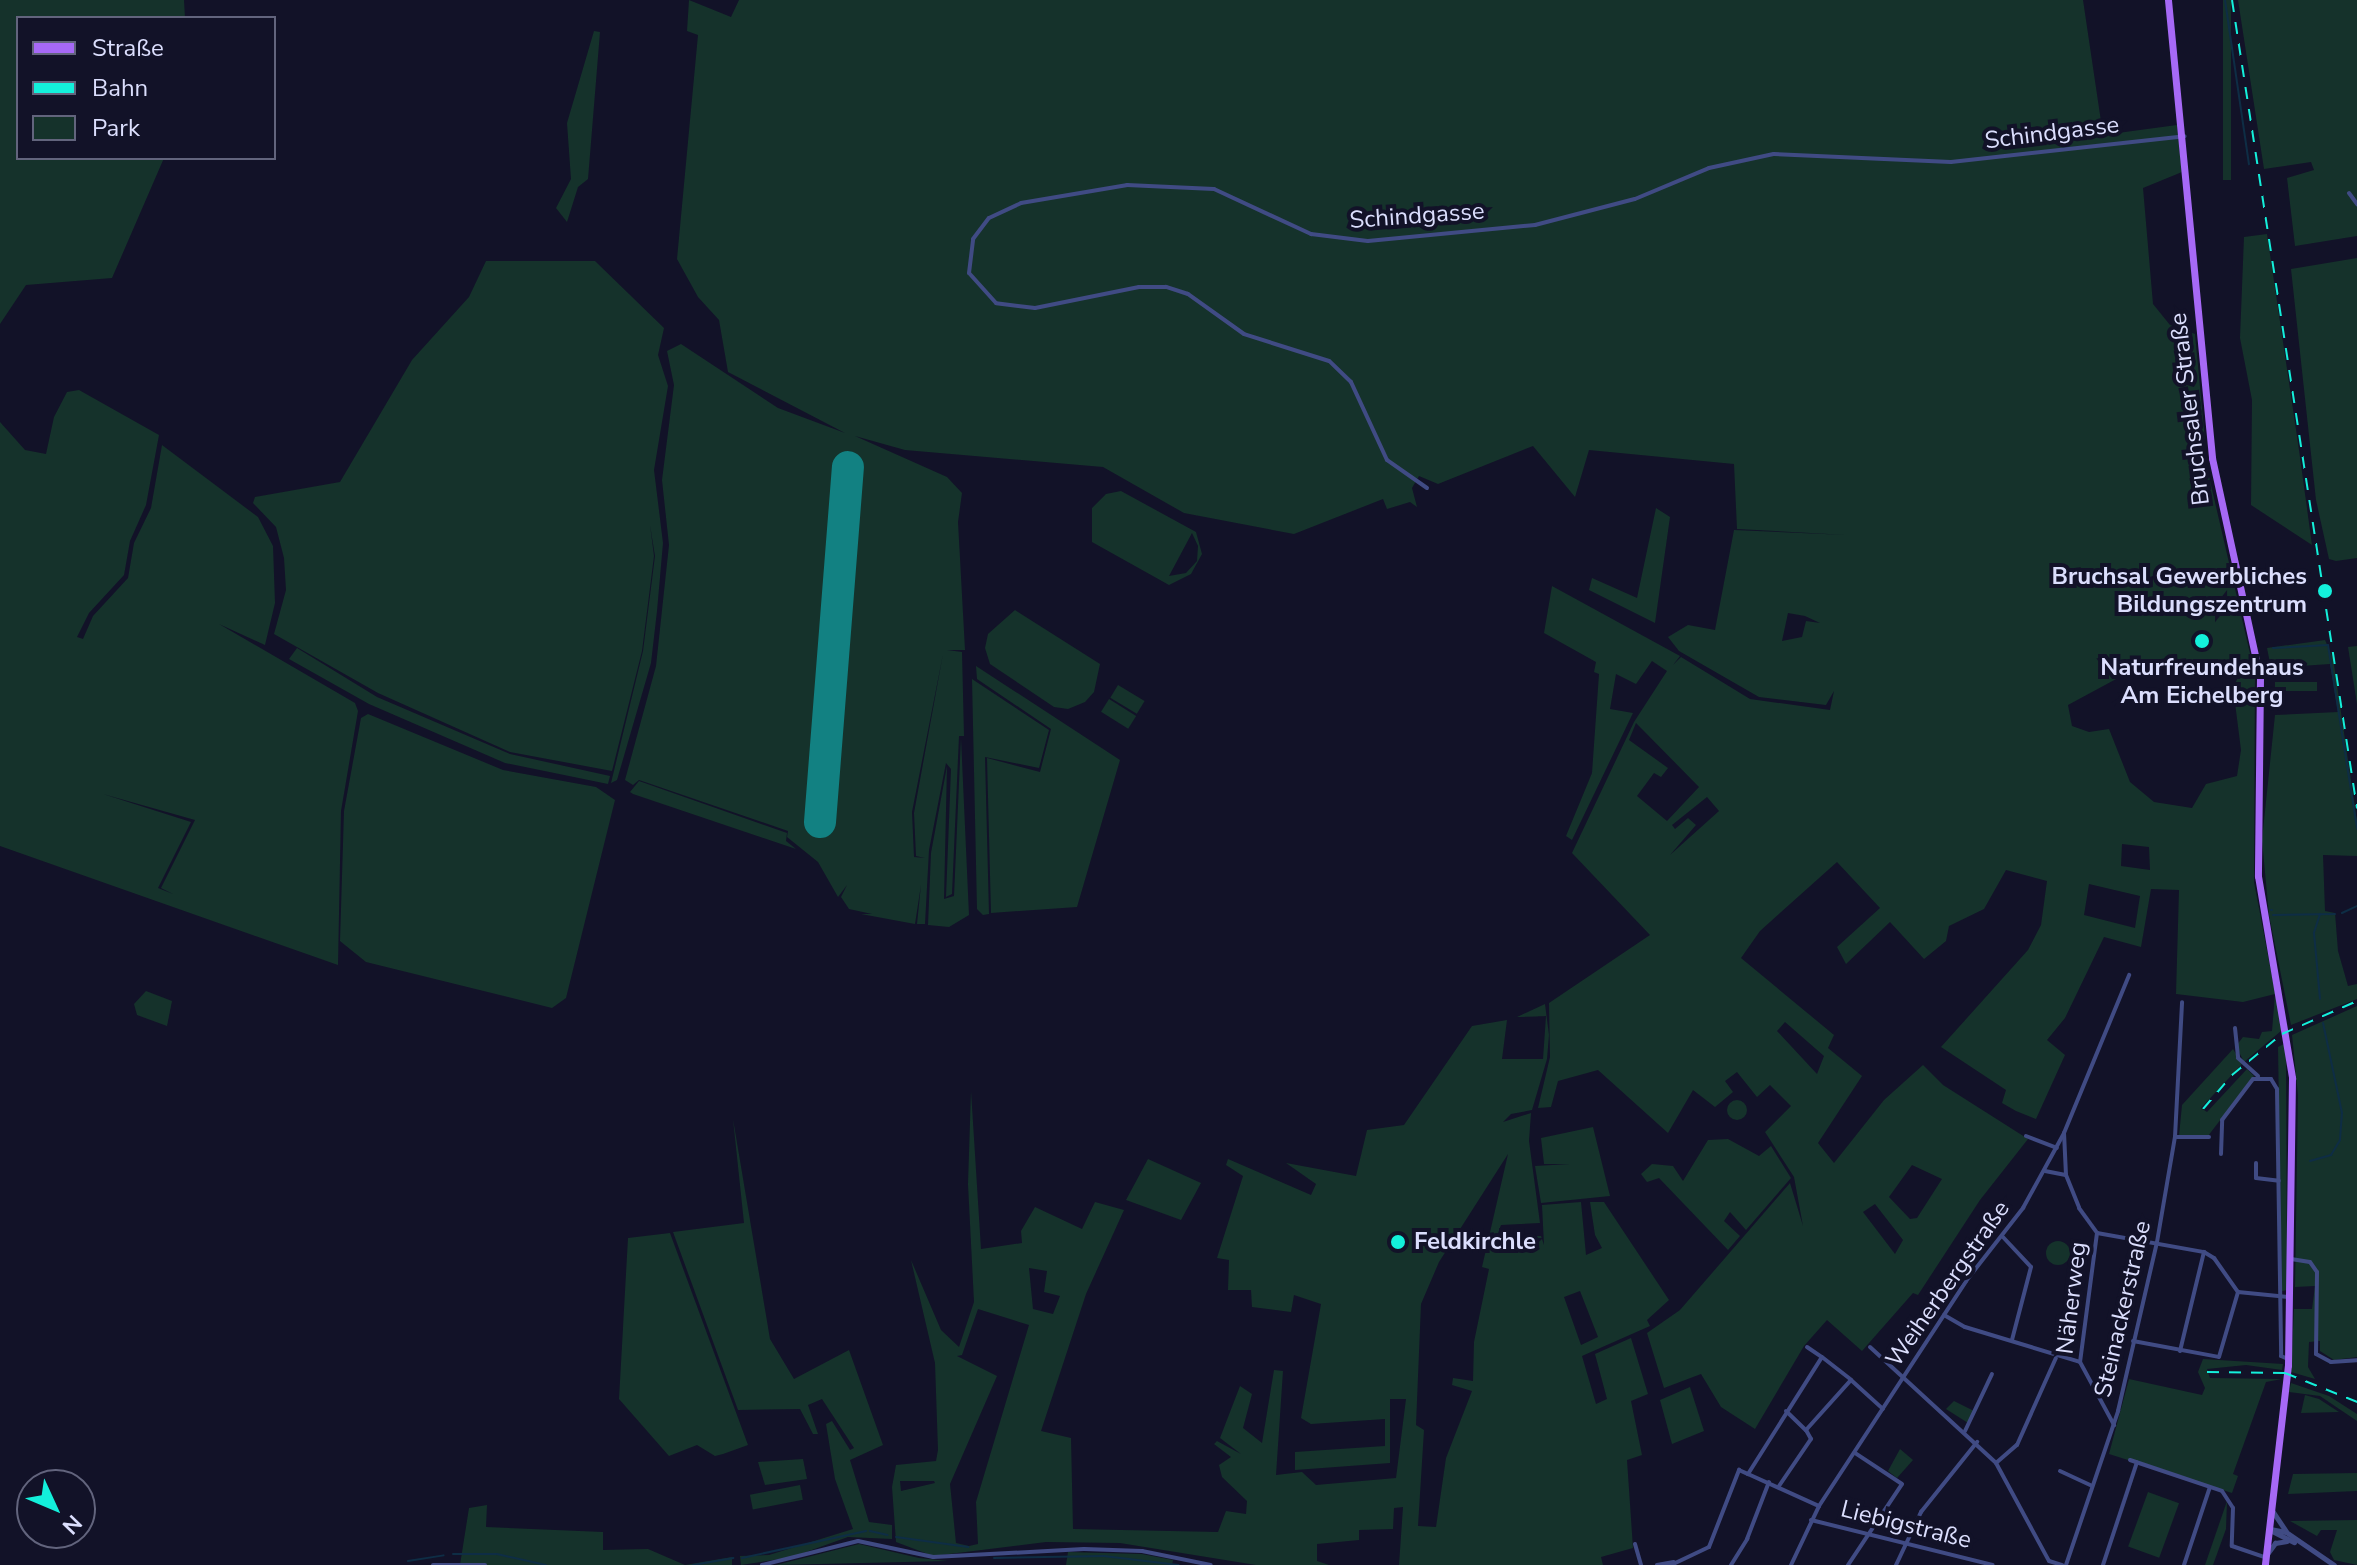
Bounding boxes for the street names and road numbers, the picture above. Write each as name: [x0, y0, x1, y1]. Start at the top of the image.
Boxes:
street label: Schindgasse: [1983, 110, 2121, 156]
street label: Schindgasse: [1348, 197, 1486, 235]
street label: Bruchsaler Straße: [2164, 311, 2216, 507]
street label: Weiherbergstraße: [1880, 1195, 2016, 1373]
street label: Steinackerstraße: [2089, 1218, 2157, 1400]
street label: Näherweg: [2051, 1240, 2093, 1356]
street label: Liebigstraße: [1838, 1495, 1974, 1555]

